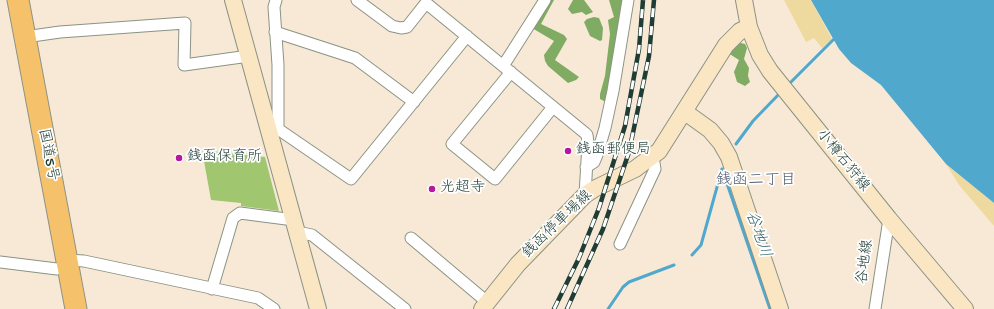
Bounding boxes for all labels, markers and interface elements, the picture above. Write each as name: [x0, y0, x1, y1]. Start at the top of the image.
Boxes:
street label: 小樽石狩線: [811, 126, 873, 196]
street label: 国道5号: [33, 127, 61, 183]
place label: 銭函郵便局: [576, 142, 651, 160]
marker: 銭函郵便局: [563, 146, 573, 156]
place label: 銭函保育所: [187, 149, 262, 167]
marker: 銭函保育所: [174, 153, 184, 163]
district label: 銭函二丁目: [716, 172, 796, 192]
place label: 光超寺: [440, 180, 485, 198]
marker: 光超寺: [427, 184, 437, 194]
street label: 銭函停車場線: [519, 187, 597, 263]
water label: 谷地川: [740, 209, 774, 261]
street label: 谷地線: [854, 238, 878, 286]

